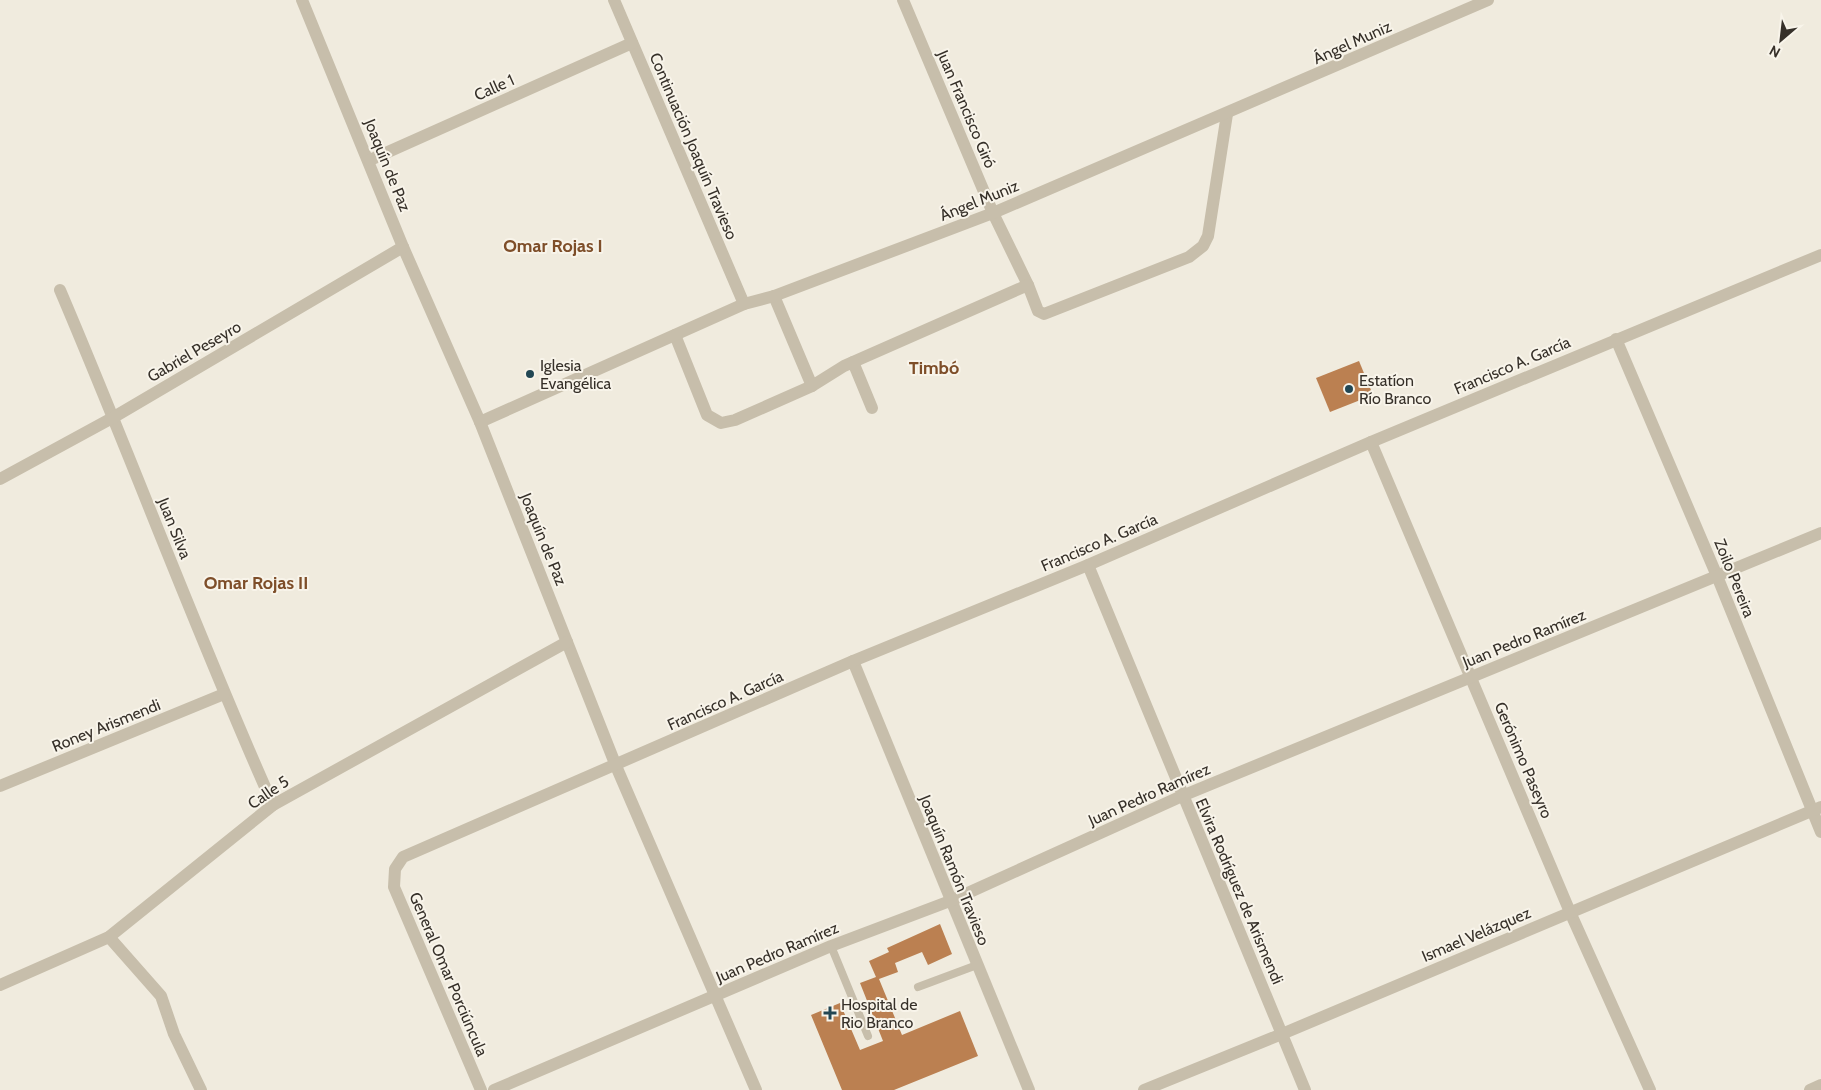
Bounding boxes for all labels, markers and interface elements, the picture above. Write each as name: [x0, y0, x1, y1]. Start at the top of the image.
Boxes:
north arrow: [1756, 15, 1806, 65]
street label: Ángel Muniz: [1310, 17, 1395, 68]
text: N: [1766, 41, 1783, 62]
street label: Juan Francisco Giró: [933, 46, 1000, 171]
street label: Continuación Joaquín Travieso: [646, 50, 742, 243]
street label: Calle 1: [471, 70, 517, 105]
street label: Joaquín de Paz: [360, 115, 415, 215]
street label: Ángel Muniz: [937, 176, 1022, 225]
district label: Omar Rojas I: [503, 235, 603, 257]
street label: Gabriel Peseyro: [144, 317, 245, 386]
street label: Francisco A. García: [1451, 332, 1573, 399]
place label: Iglesia Evangélica: [540, 356, 612, 393]
district label: Timbó: [909, 357, 959, 379]
marker: Iglesia Evangélica: [524, 368, 536, 380]
place label: Estatíon Río Branco: [1359, 371, 1432, 408]
marker: Estatíon Río Branco: [1343, 383, 1355, 395]
street label: Joaquín de Paz: [516, 489, 571, 589]
street label: Juan Silva: [153, 494, 196, 562]
street label: Francisco A. García: [1038, 509, 1160, 576]
street label: Zoilo Pereira: [1710, 536, 1759, 620]
district label: Omar Rojas II: [204, 572, 308, 594]
street label: Juan Pedro Ramírez: [1459, 605, 1589, 672]
street label: Francisco A. García: [664, 666, 786, 734]
street label: Roney Arismendi: [49, 695, 163, 756]
street label: Gerónimo Paseyro: [1490, 699, 1557, 821]
street label: Juan Pedro Ramírez: [1085, 759, 1213, 830]
street label: Calle 5: [244, 772, 292, 813]
street label: Joaquín Ramón Travieso: [915, 791, 993, 948]
street label: Elvira Rodríguez de Arismendi: [1192, 795, 1287, 987]
street label: General Omar Porciúncula: [405, 889, 492, 1059]
street label: Ismael Velázquez: [1419, 903, 1534, 966]
street label: Juan Pedro Ramírez: [712, 918, 842, 987]
place label: Hospital de Rio Branco: [841, 995, 917, 1032]
marker: Hospital de Rio Branco: [823, 1006, 837, 1020]

